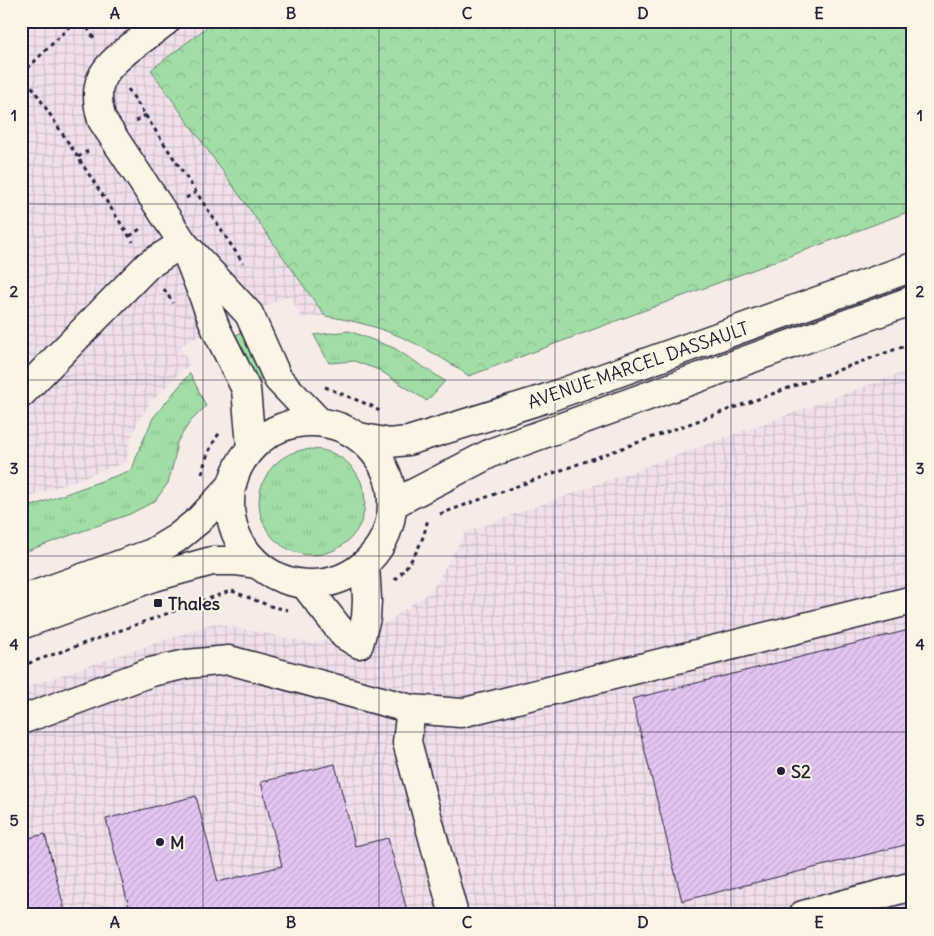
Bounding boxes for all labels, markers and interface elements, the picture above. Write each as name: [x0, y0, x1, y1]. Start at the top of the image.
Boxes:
text: A: [110, 3, 120, 23]
text: B: [286, 3, 297, 23]
text: C: [462, 3, 473, 23]
text: D: [637, 3, 649, 23]
text: E: [814, 3, 824, 23]
text: 1: [11, 105, 17, 125]
text: 1: [917, 105, 923, 125]
text: 2: [10, 281, 19, 301]
text: 2: [916, 281, 925, 301]
street label: AVENUE MARCEL DASSAULT: [525, 316, 751, 414]
text: 3: [9, 458, 19, 478]
text: 3: [915, 458, 925, 478]
place label: Thales: [168, 592, 220, 615]
marker: Thales: [152, 597, 164, 609]
text: 4: [9, 634, 19, 654]
text: 4: [915, 634, 925, 654]
place label: S2: [791, 760, 811, 783]
marker: S2: [775, 765, 787, 777]
text: 5: [9, 810, 19, 830]
text: 5: [915, 810, 925, 830]
place label: M: [170, 831, 185, 854]
marker: M: [154, 836, 166, 848]
text: A: [110, 912, 120, 932]
text: B: [286, 912, 297, 932]
text: C: [462, 912, 473, 932]
text: D: [637, 912, 649, 932]
text: E: [814, 912, 824, 932]

